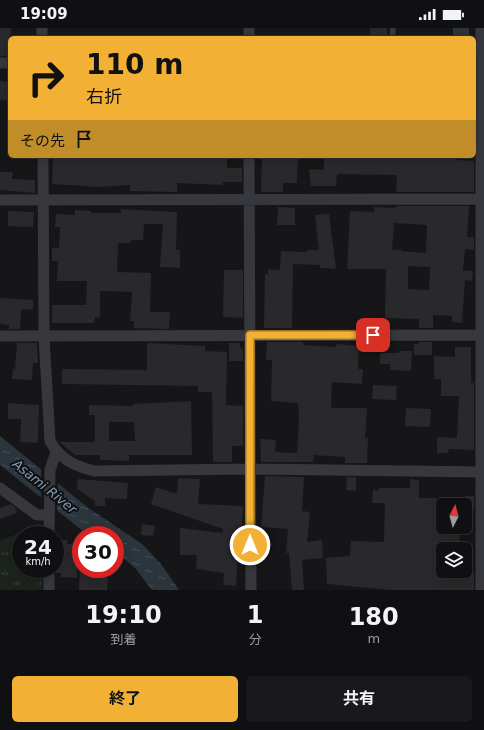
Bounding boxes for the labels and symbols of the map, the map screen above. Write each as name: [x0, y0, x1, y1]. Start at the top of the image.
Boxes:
pin: [356, 318, 390, 352]
water label: Asami River: [9, 455, 81, 518]
north arrow: [436, 498, 472, 534]
position arrow: [229, 524, 271, 566]
speed limit sign: 30: [72, 526, 124, 578]

